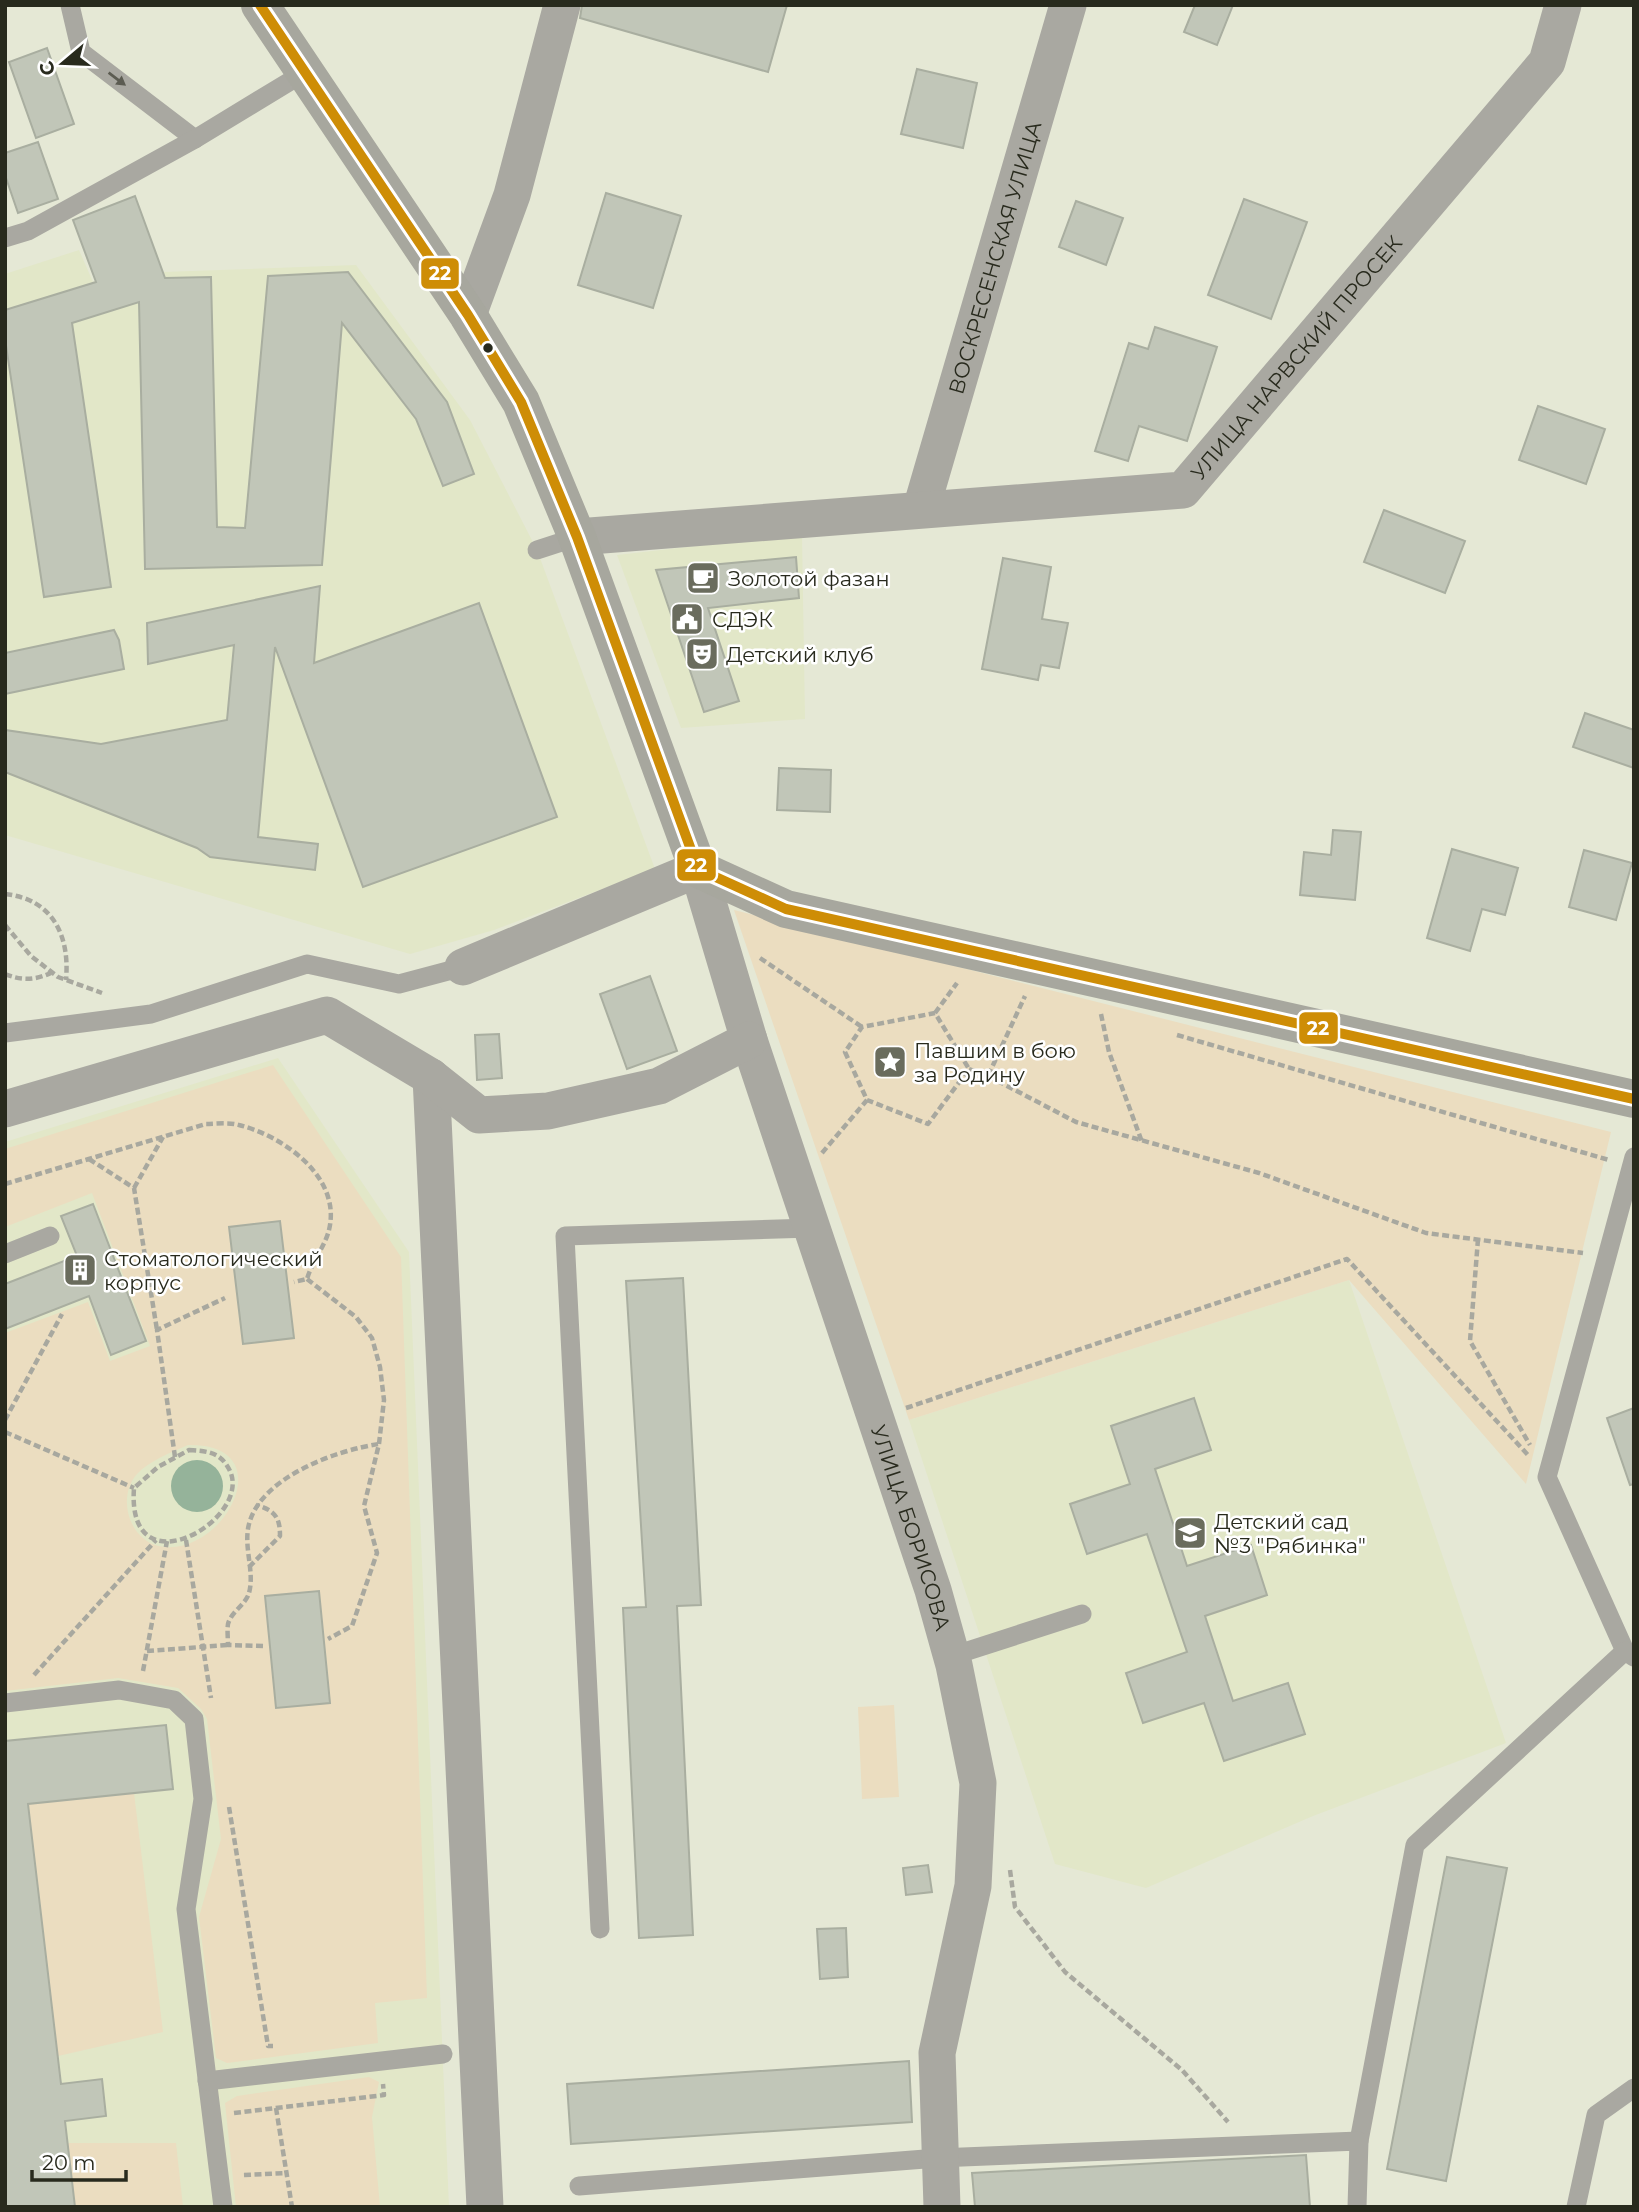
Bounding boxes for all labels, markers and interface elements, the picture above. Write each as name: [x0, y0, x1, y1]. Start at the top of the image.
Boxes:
north arrow: [28, 28, 98, 98]
text: С: [34, 58, 61, 79]
one-way arrow: [107, 72, 126, 86]
street label: ВОСКРЕСЕНСКАЯ УЛИЦА: [943, 118, 1046, 397]
street label: УЛИЦА НАРВСКИЙ ПРОСЕК: [1185, 230, 1407, 485]
line badge: 22: [420, 257, 460, 290]
text: 22: [429, 262, 451, 285]
unlabelled marker: [481, 341, 495, 355]
cafe icon: Золотой фазан: [684, 559, 722, 597]
place label: Золотой фазан: [728, 566, 890, 591]
public building icon: СДЭК: [668, 600, 706, 638]
place label: СДЭК: [712, 607, 773, 632]
theatre icon: Детский клуб: [683, 635, 721, 673]
place label: Детский клуб: [726, 642, 874, 667]
line badge: 22: [676, 848, 717, 882]
text: 22: [685, 854, 707, 877]
line badge: 22: [1298, 1011, 1339, 1045]
text: 22: [1307, 1017, 1329, 1040]
place label: Павшим в бою за Родину: [914, 1038, 1076, 1087]
place icon: Павшим в бою за Родину: [871, 1043, 909, 1081]
place label: Стоматологический корпус: [104, 1246, 323, 1295]
building icon: Стоматологический корпус: [61, 1251, 99, 1289]
street label: УЛИЦА БОРИСОВА: [866, 1422, 956, 1634]
place label: Детский сад №3 "Рябинка": [1214, 1509, 1366, 1558]
school or university icon: Детский сад №3 "Рябинка": [1171, 1514, 1209, 1552]
scale bar: [32, 2138, 126, 2182]
text: 20 m: [42, 2150, 96, 2175]

